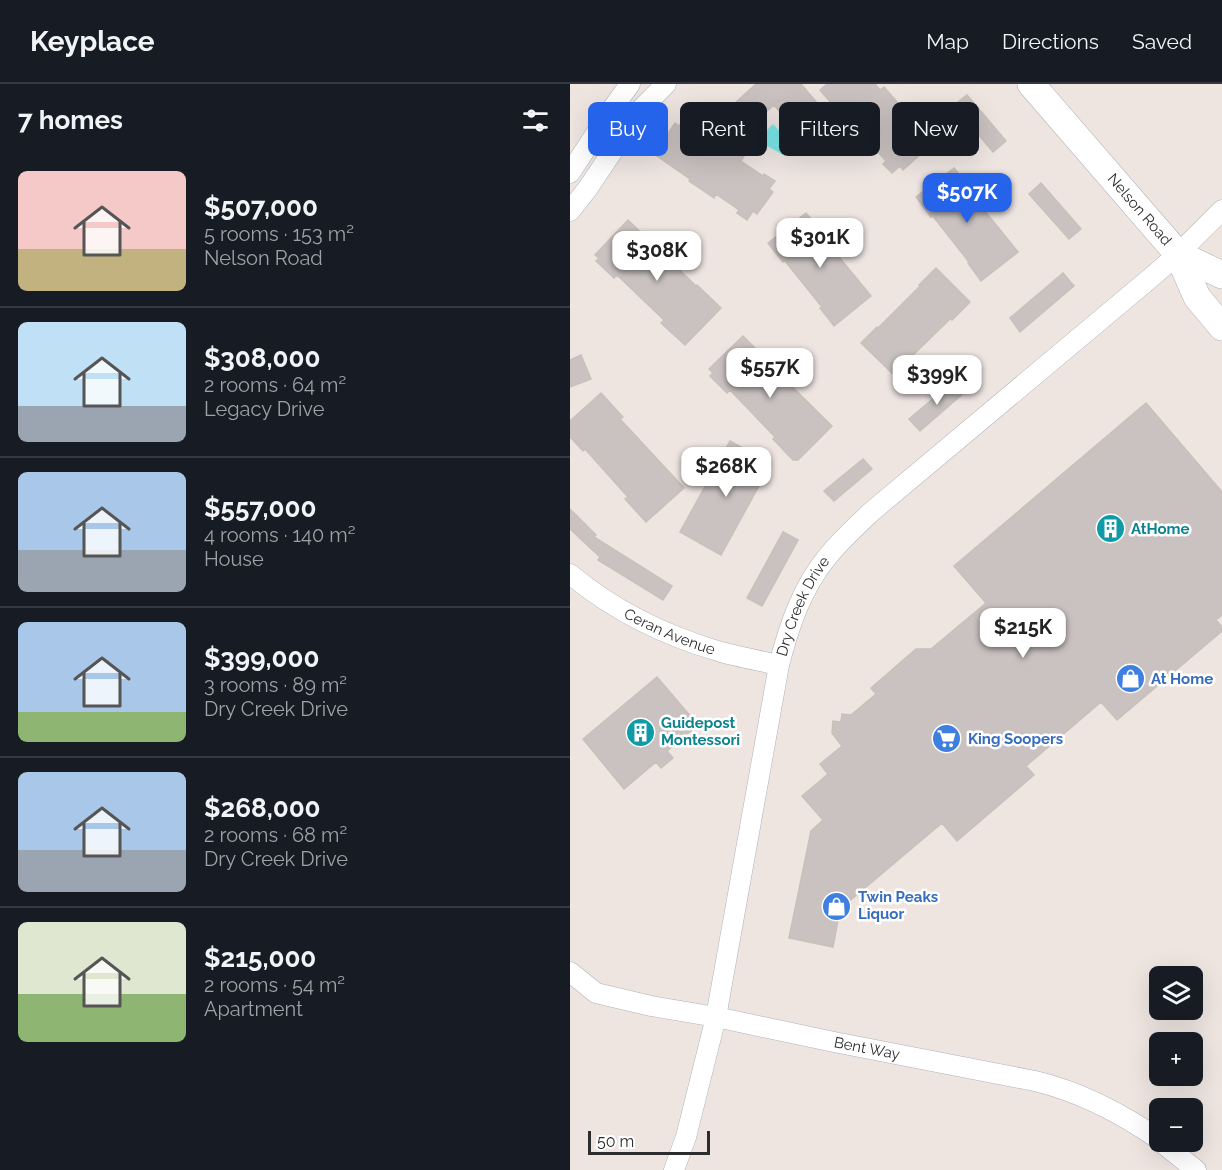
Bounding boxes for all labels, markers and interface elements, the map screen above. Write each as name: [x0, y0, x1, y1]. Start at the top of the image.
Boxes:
text: Keyplace: [30, 25, 155, 58]
text: Map: [926, 29, 969, 54]
text: Directions: [1002, 29, 1099, 54]
text: Saved: [1132, 29, 1192, 54]
chip: Buy: [588, 102, 668, 156]
chip: Rent: [680, 102, 767, 156]
chip: Filters: [779, 102, 880, 156]
chip: New: [892, 102, 979, 156]
icon: filters: [519, 104, 552, 137]
text: 7 homes: [18, 105, 123, 135]
street label: Nelson Road: [1104, 170, 1176, 249]
pin: $507K: [925, 173, 1009, 224]
text: $507K: [937, 180, 997, 204]
text: $507,000: [204, 192, 318, 222]
icon: home: [66, 195, 138, 267]
pin: $301K: [778, 218, 862, 269]
text: 5 rooms · 153 m²: [204, 222, 354, 246]
text: $301K: [790, 225, 850, 249]
pin: $308K: [615, 231, 699, 282]
text: $308K: [626, 238, 688, 262]
text: Nelson Road: [204, 246, 323, 270]
text: $308,000: [204, 343, 320, 373]
icon: home: [66, 346, 138, 418]
pin: $557K: [728, 348, 812, 399]
text: $557K: [740, 355, 800, 379]
pin: $399K: [895, 355, 979, 406]
text: $399K: [907, 362, 967, 386]
text: 2 rooms · 64 m²: [204, 373, 346, 397]
text: Legacy Drive: [204, 397, 324, 421]
pin: $268K: [684, 447, 768, 498]
text: $268K: [695, 454, 757, 478]
text: $557,000: [204, 493, 316, 523]
icon: home: [66, 496, 138, 568]
building icon: AtHome: [1094, 513, 1126, 545]
place label: AtHome: [1131, 520, 1190, 538]
text: 4 rooms · 140 m²: [204, 523, 356, 547]
text: House: [204, 547, 264, 571]
street label: Dry Creek Drive: [773, 553, 833, 658]
street label: Ceran Avenue: [621, 604, 718, 659]
pin: $215K: [981, 608, 1065, 659]
text: $215K: [994, 615, 1052, 639]
text: $399,000: [204, 643, 319, 673]
icon: home: [66, 646, 138, 718]
shop icon: At Home: [1114, 663, 1146, 695]
place label: At Home: [1151, 670, 1213, 688]
text: 3 rooms · 89 m²: [204, 673, 347, 697]
text: Dry Creek Drive: [204, 697, 348, 721]
place label: Guidepost Montessori: [661, 714, 740, 749]
building icon: Guidepost Montessori: [624, 716, 656, 748]
supermarket icon: King Soopers: [931, 723, 963, 755]
place label: King Soopers: [968, 730, 1063, 748]
text: $268,000: [204, 793, 321, 823]
icon: home: [66, 796, 138, 868]
text: 2 rooms · 68 m²: [204, 823, 347, 847]
text: Dry Creek Drive: [204, 847, 348, 871]
place label: Twin Peaks Liquor: [858, 888, 938, 923]
shop icon: Twin Peaks Liquor: [821, 890, 853, 922]
text: $215,000: [204, 943, 316, 973]
icon: home: [66, 946, 138, 1018]
map controls: [1149, 966, 1203, 1152]
button: layers: [1149, 966, 1203, 1020]
text: 2 rooms · 54 m²: [204, 973, 345, 997]
text: Apartment: [204, 997, 303, 1021]
button: +: [1149, 1032, 1203, 1086]
street label: Bent Way: [832, 1033, 901, 1064]
button: −: [1149, 1098, 1203, 1152]
scale bar: [588, 1128, 710, 1156]
text: 50 m: [597, 1132, 634, 1151]

